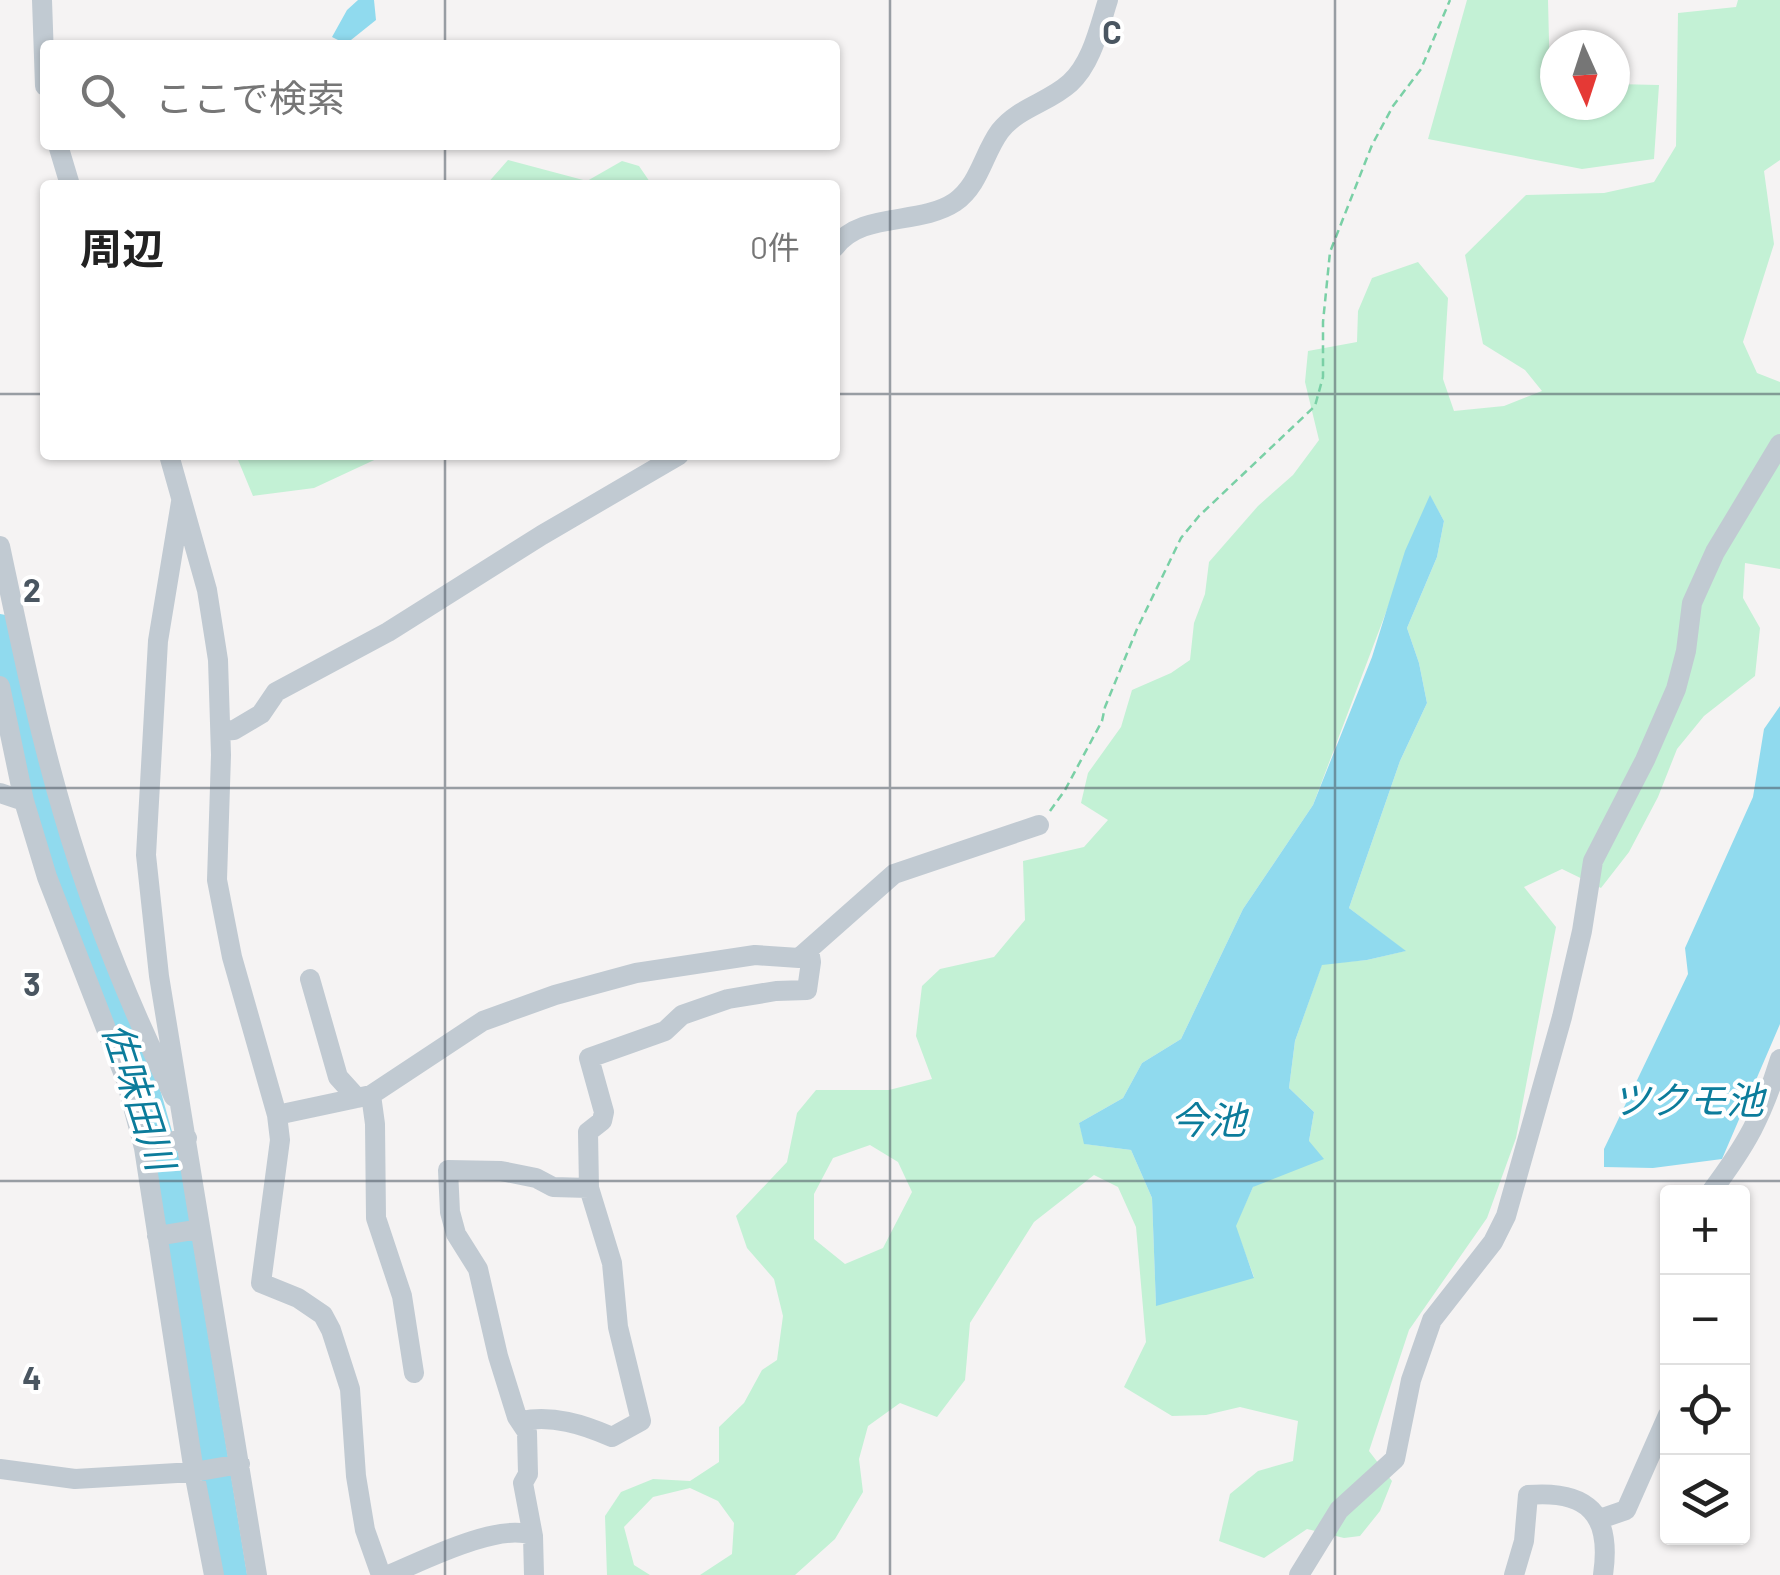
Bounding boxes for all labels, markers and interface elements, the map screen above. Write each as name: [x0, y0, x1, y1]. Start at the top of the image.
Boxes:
text: C: [1102, 12, 1122, 50]
north arrow: [1540, 30, 1630, 120]
search box: [40, 40, 840, 150]
icon: search: [75, 68, 130, 123]
text: ここで検索: [155, 74, 345, 120]
text: 周辺: [80, 222, 164, 272]
text: 0件: [750, 227, 800, 265]
text: 2: [23, 570, 41, 608]
text: 3: [23, 964, 41, 1002]
water label: 佐味田川: [95, 1017, 187, 1179]
water label: ツクモ池: [1612, 1076, 1768, 1122]
water label: 今池: [1170, 1096, 1250, 1142]
map controls: [1660, 1185, 1750, 1545]
button: +: [1660, 1185, 1750, 1275]
button: −: [1660, 1275, 1750, 1365]
text: 4: [22, 1358, 42, 1396]
button: locate: [1660, 1365, 1750, 1455]
button: layers: [1660, 1455, 1750, 1545]

